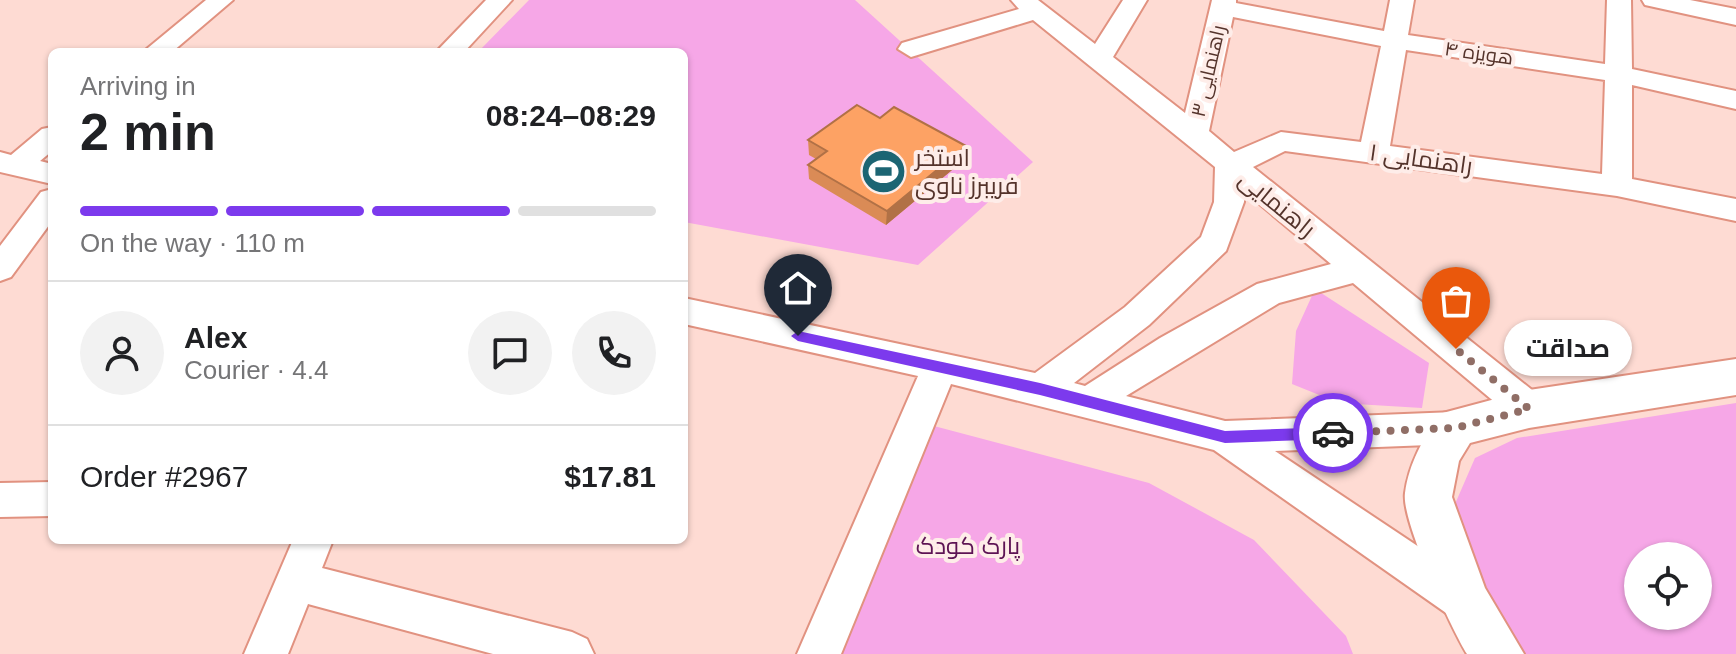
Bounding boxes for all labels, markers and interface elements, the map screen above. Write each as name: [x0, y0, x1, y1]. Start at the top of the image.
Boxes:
street label: راهنمایی ۳: [1187, 23, 1231, 120]
street label: هویزه ۴: [1443, 37, 1515, 70]
text: Arriving in: [80, 71, 196, 101]
text: 08:24–08:29: [486, 99, 656, 132]
text: 2 min: [80, 103, 216, 161]
street label: راهنمایی ۱: [1368, 138, 1474, 180]
place label: استخر فریبرز ناوی: [913, 144, 1018, 200]
sports icon: استخر فریبرز ناوی: [860, 148, 908, 196]
street label: راهنمایی: [1233, 165, 1321, 243]
text: On the way · 110 m: [80, 228, 305, 258]
pin: [764, 254, 832, 336]
icon: home: [776, 266, 820, 310]
pin: [1422, 267, 1490, 349]
icon: bag: [1434, 279, 1478, 323]
button: person: [80, 311, 164, 395]
button: chat: [468, 311, 552, 395]
button: phone: [572, 311, 656, 395]
text: Alex: [184, 321, 247, 354]
callout: صداقت: [1504, 321, 1632, 377]
text: صداقت: [1526, 333, 1610, 363]
text: Courier · 4.4: [184, 355, 329, 385]
courier: [1293, 393, 1373, 473]
icon: car: [1311, 411, 1355, 455]
text: Order #2967: [80, 460, 248, 493]
text: $17.81: [564, 460, 656, 493]
park label: پارک کودک: [916, 532, 1021, 562]
map controls: [1624, 542, 1712, 630]
button: locate: [1624, 542, 1712, 630]

